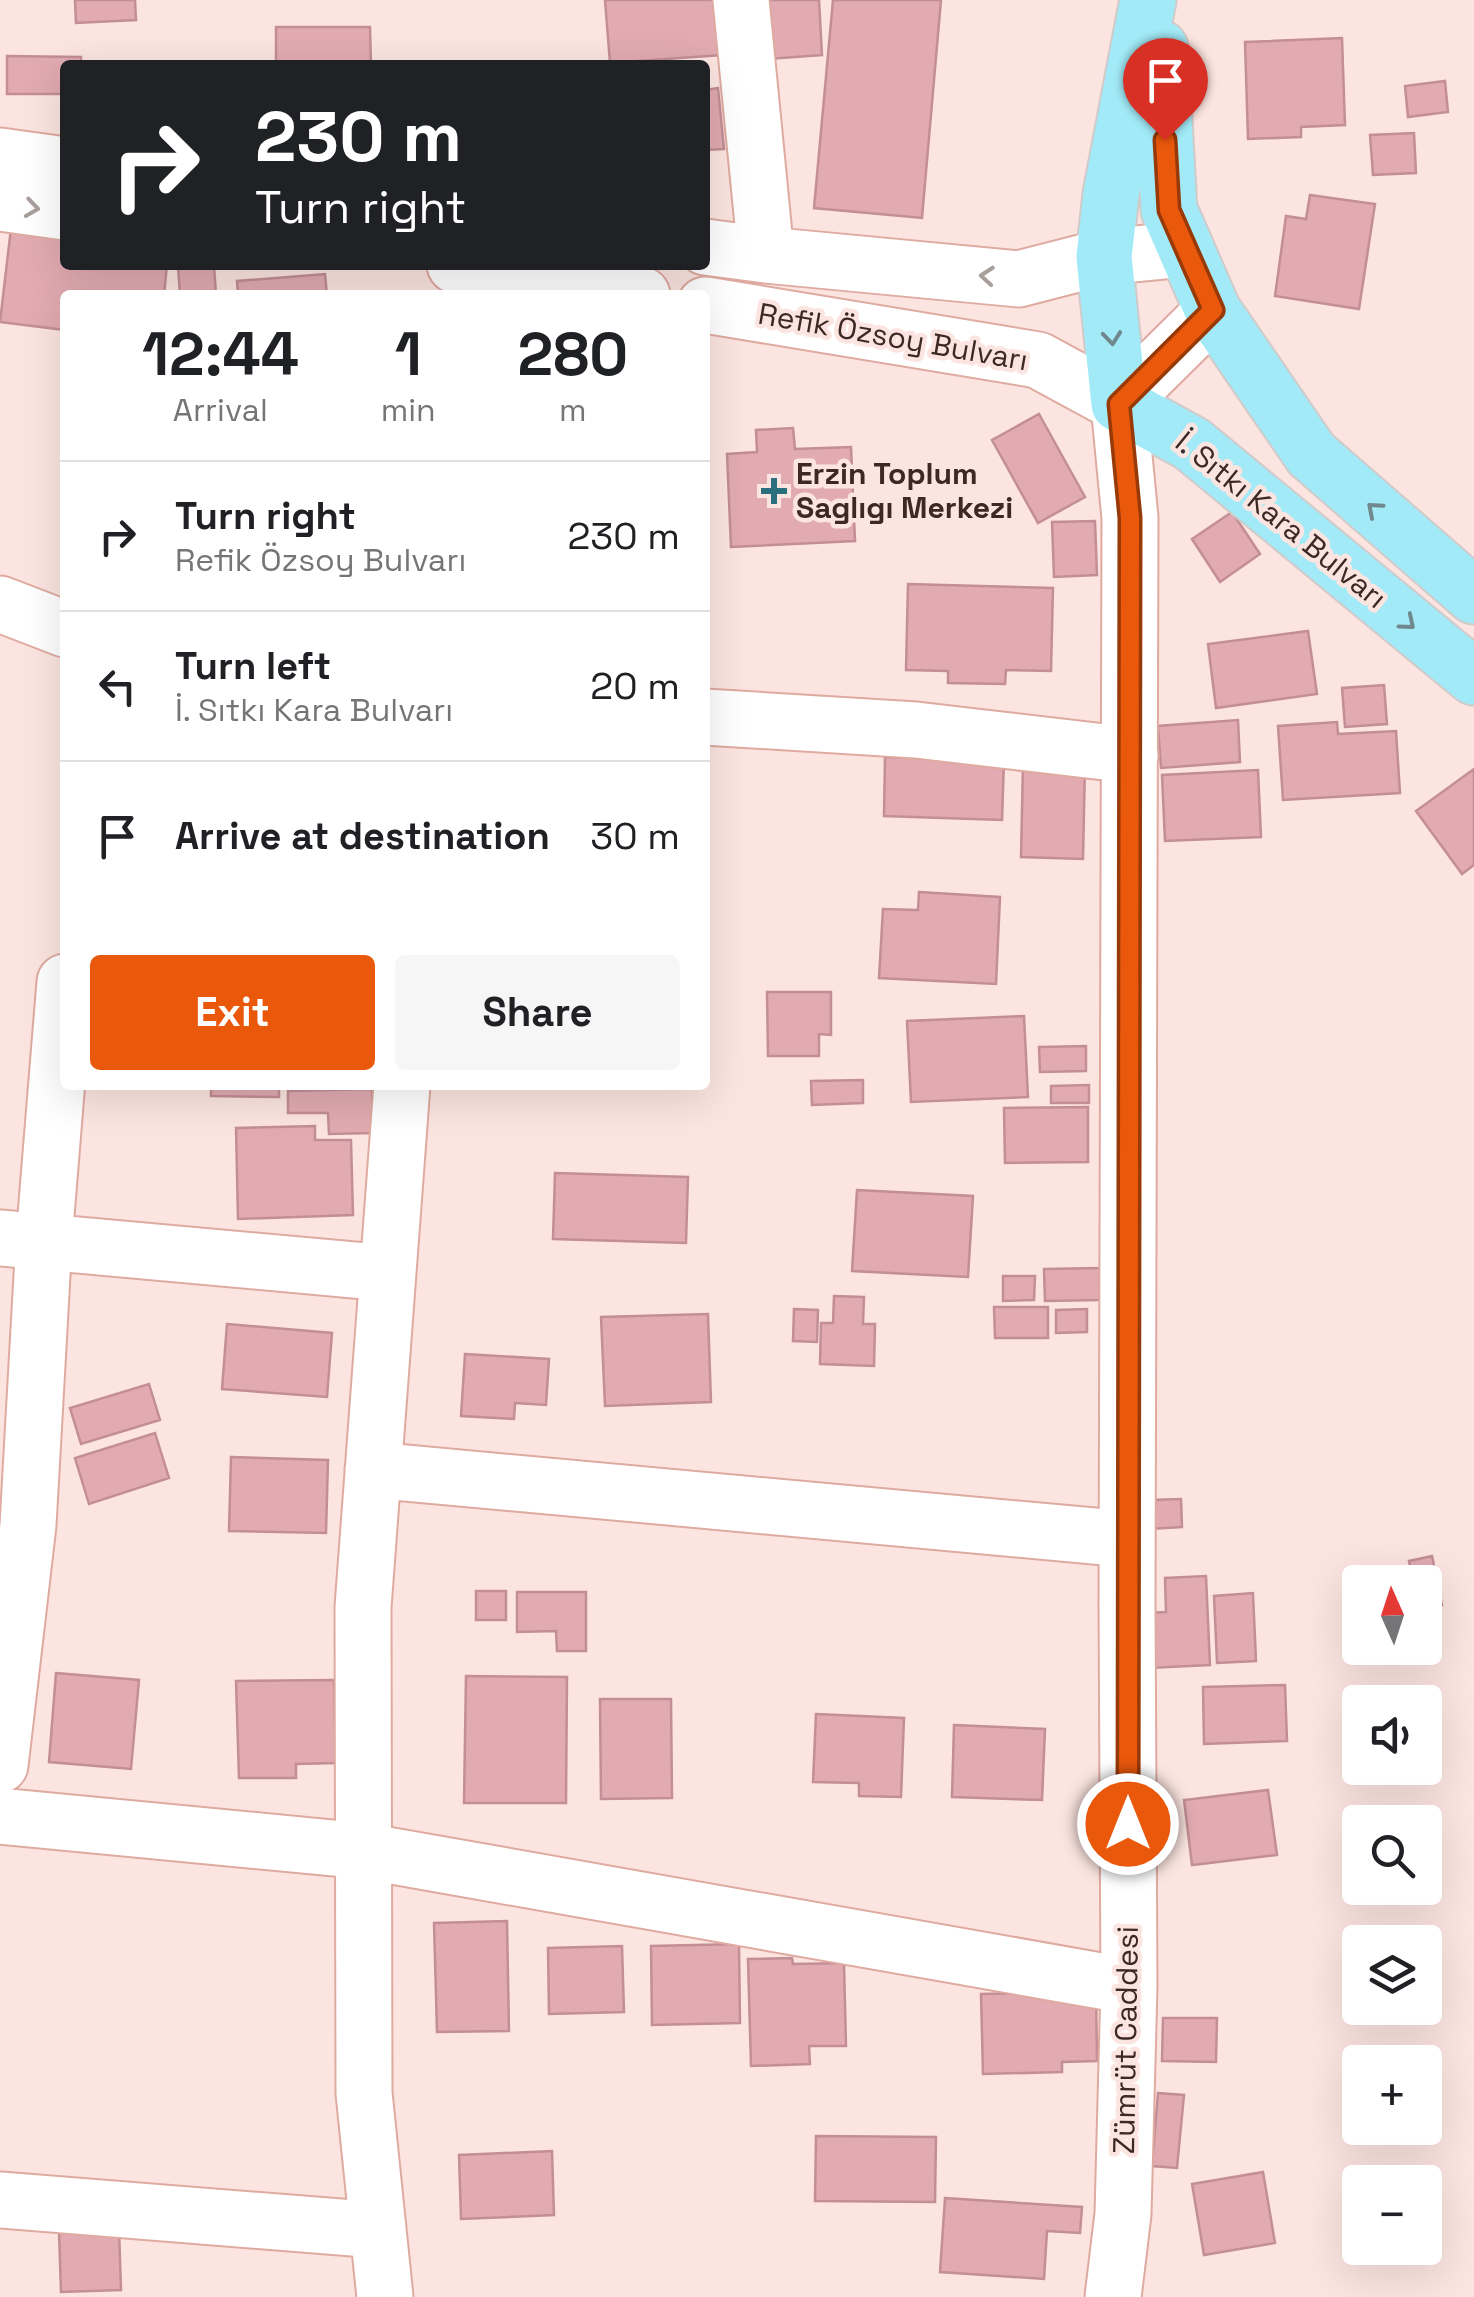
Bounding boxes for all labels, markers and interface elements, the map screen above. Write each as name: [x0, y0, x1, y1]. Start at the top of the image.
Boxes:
pin: [1123, 38, 1208, 141]
icon: arrive: [1138, 53, 1193, 108]
text: 230 m: [255, 92, 462, 181]
icon: right: [90, 100, 220, 230]
text: Turn right: [255, 179, 466, 236]
one-way arrow: [24, 196, 41, 217]
one-way arrow: [978, 265, 994, 287]
street label: Refik Özsoy Bulvarı: [755, 294, 1031, 379]
text: 12:44: [142, 316, 299, 393]
text: 1: [395, 316, 422, 393]
text: 280: [518, 316, 628, 393]
one-way arrow: [1101, 331, 1122, 347]
text: Arrival: [173, 390, 268, 430]
text: min: [381, 390, 436, 430]
text: m: [559, 390, 587, 430]
street label: İ. Sıtkı Kara Bulvarı: [1168, 422, 1395, 617]
place label: Erzin Toplum Saglıgı Merkezi: [796, 454, 1013, 527]
marker: Erzin Toplum Saglıgı Merkezi: [761, 478, 787, 504]
text: Turn right: [175, 492, 356, 540]
one-way arrow: [1367, 502, 1386, 520]
icon: right: [90, 509, 145, 564]
text: 230 m: [567, 512, 680, 560]
text: Refik Özsoy Bulvarı: [175, 540, 466, 580]
one-way arrow: [1397, 611, 1415, 629]
text: Turn left: [175, 642, 331, 690]
icon: left: [90, 659, 145, 714]
text: 20 m: [590, 662, 680, 710]
text: İ. Sıtkı Kara Bulvarı: [175, 690, 453, 730]
icon: arrive: [90, 809, 145, 864]
text: Arrive at destination: [175, 812, 550, 860]
text: 30 m: [590, 812, 680, 860]
button: Exit: [90, 955, 375, 1070]
button: Share: [395, 955, 680, 1070]
north arrow: [1342, 1565, 1442, 1665]
map controls: [1342, 1565, 1442, 2265]
button: sound: [1342, 1685, 1442, 1785]
position arrow: [1076, 1772, 1180, 1876]
button: search: [1342, 1805, 1442, 1905]
button: layers: [1342, 1925, 1442, 2025]
street label: Zümrüt Caddesi: [1104, 1926, 1147, 2154]
button: +: [1342, 2045, 1442, 2145]
button: −: [1342, 2165, 1442, 2265]

